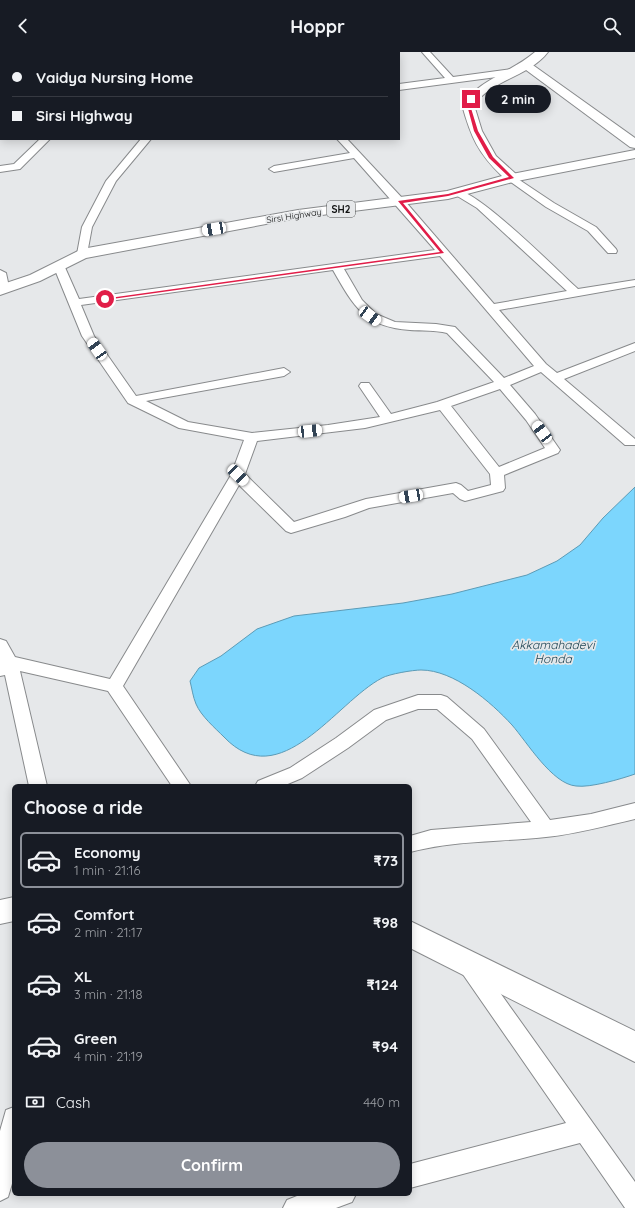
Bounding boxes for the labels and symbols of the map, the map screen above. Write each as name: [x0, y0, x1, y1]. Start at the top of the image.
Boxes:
callout: 2 min: [485, 85, 551, 113]
route end: [462, 90, 480, 108]
road number: SH2: [327, 201, 355, 217]
street label: Sirsi Highway: [266, 206, 322, 225]
car: [201, 221, 227, 237]
route start: [96, 290, 114, 308]
car: [357, 304, 383, 328]
car: [85, 336, 109, 362]
car: [530, 419, 554, 445]
car: [297, 424, 323, 438]
car: [225, 462, 251, 488]
car: [398, 488, 424, 504]
water label: Akkamahadevi Honda: [512, 637, 596, 666]

